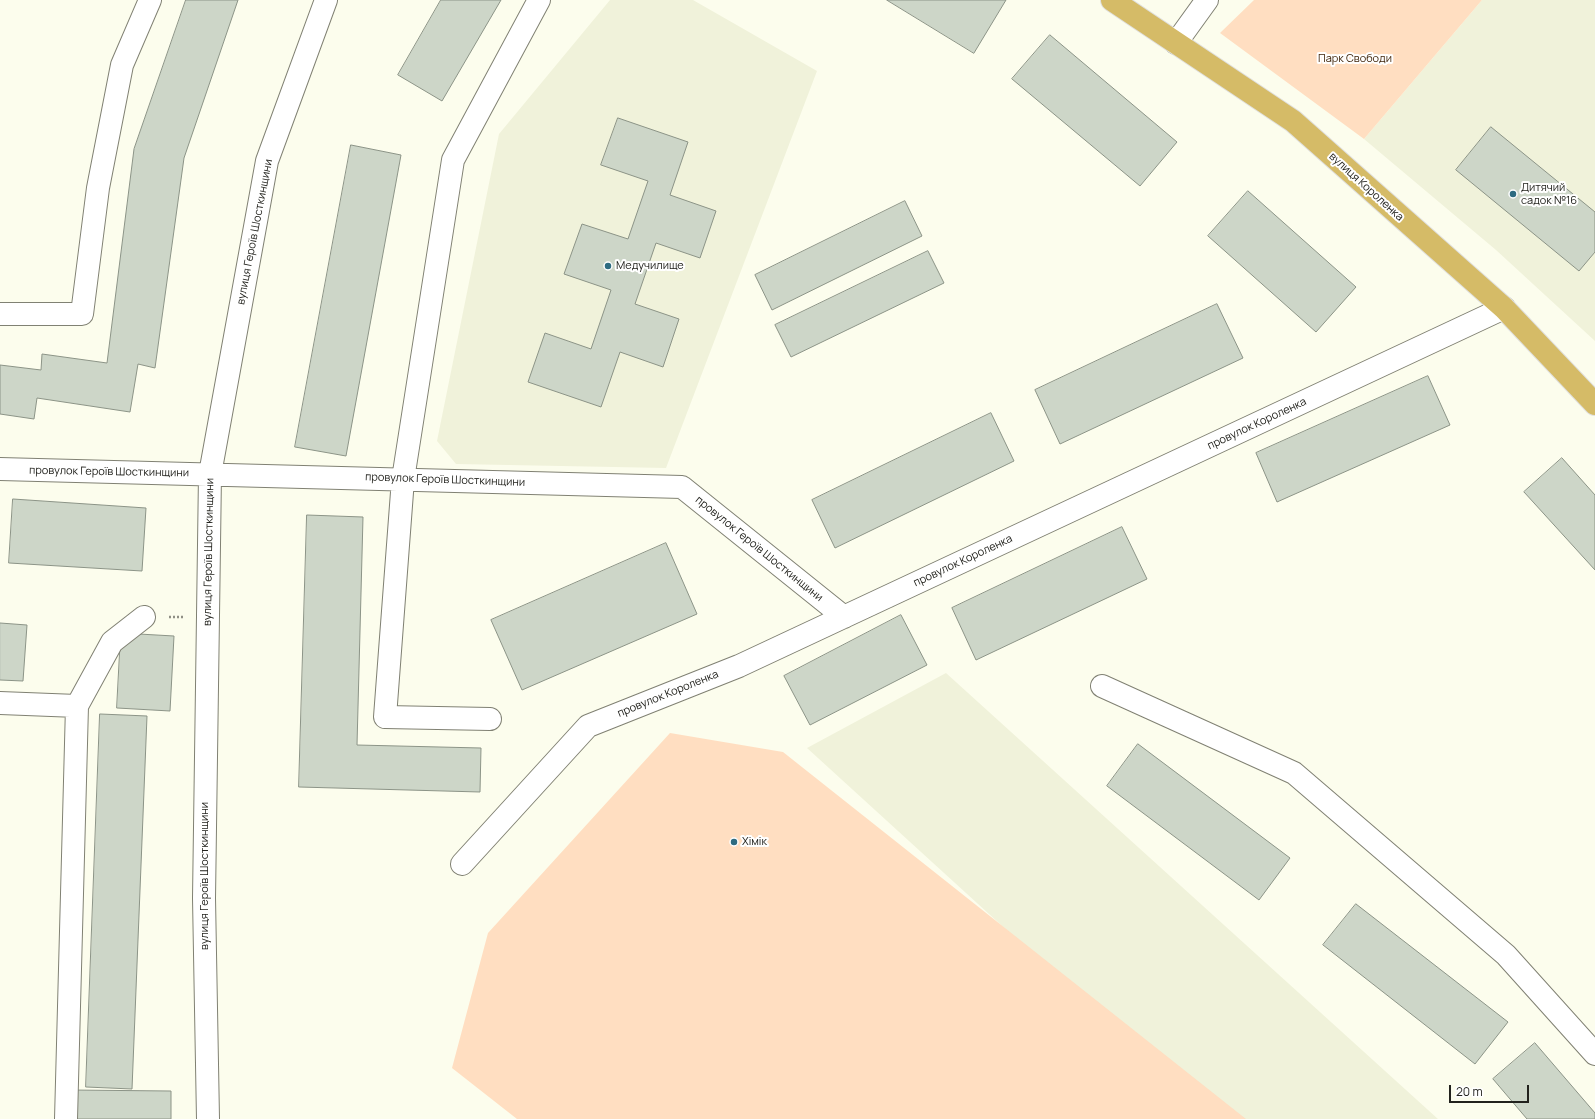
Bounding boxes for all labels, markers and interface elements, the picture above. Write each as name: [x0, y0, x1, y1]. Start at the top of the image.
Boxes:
park label: Парк Свободи: [1318, 52, 1392, 66]
street label: вулиця Короленка: [1326, 150, 1406, 224]
street label: вулиця Героїв Шосткинщини: [234, 158, 276, 306]
place label: Дитячий садок №16: [1521, 181, 1577, 207]
marker: Дитячий садок №16: [1508, 189, 1518, 199]
place label: Медучилище: [616, 259, 684, 273]
marker: Медучилище: [603, 261, 613, 271]
street label: провулок Короленка: [1205, 395, 1309, 453]
street label: провулок Героїв Шосткинщини: [29, 464, 189, 480]
street label: провулок Героїв Шосткинщини: [365, 471, 525, 489]
street label: вулиця Героїв Шосткинщини: [201, 478, 217, 626]
street label: провулок Героїв Шосткинщини: [693, 493, 825, 605]
street label: провулок Короленка: [911, 532, 1015, 590]
street label: провулок Короленка: [616, 668, 720, 720]
street label: вулиця Героїв Шосткинщини: [198, 802, 212, 950]
place label: Хімік: [742, 835, 767, 849]
marker: Хімік: [729, 837, 739, 847]
scale bar: [1451, 1077, 1531, 1103]
text: 20 m: [1456, 1083, 1483, 1100]

